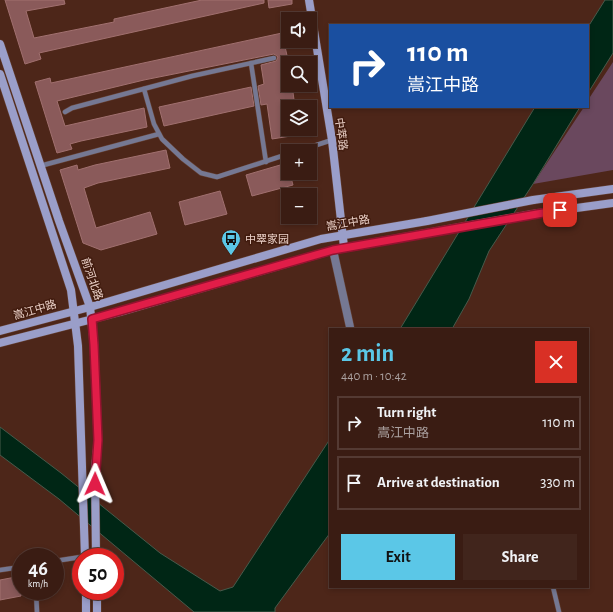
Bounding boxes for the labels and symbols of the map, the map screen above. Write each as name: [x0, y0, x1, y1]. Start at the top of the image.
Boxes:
street label: 中萃路: [333, 117, 350, 151]
pin: [543, 193, 577, 227]
street label: 嵩江中路: [325, 213, 371, 232]
bus stop icon: 中翠家园: [220, 228, 242, 256]
place label: 中翠家园: [245, 233, 289, 245]
street label: 前河北路: [80, 256, 105, 302]
street label: 嵩江中路: [12, 298, 58, 321]
position arrow: [74, 463, 116, 505]
speed limit sign: 50: [72, 548, 124, 600]

